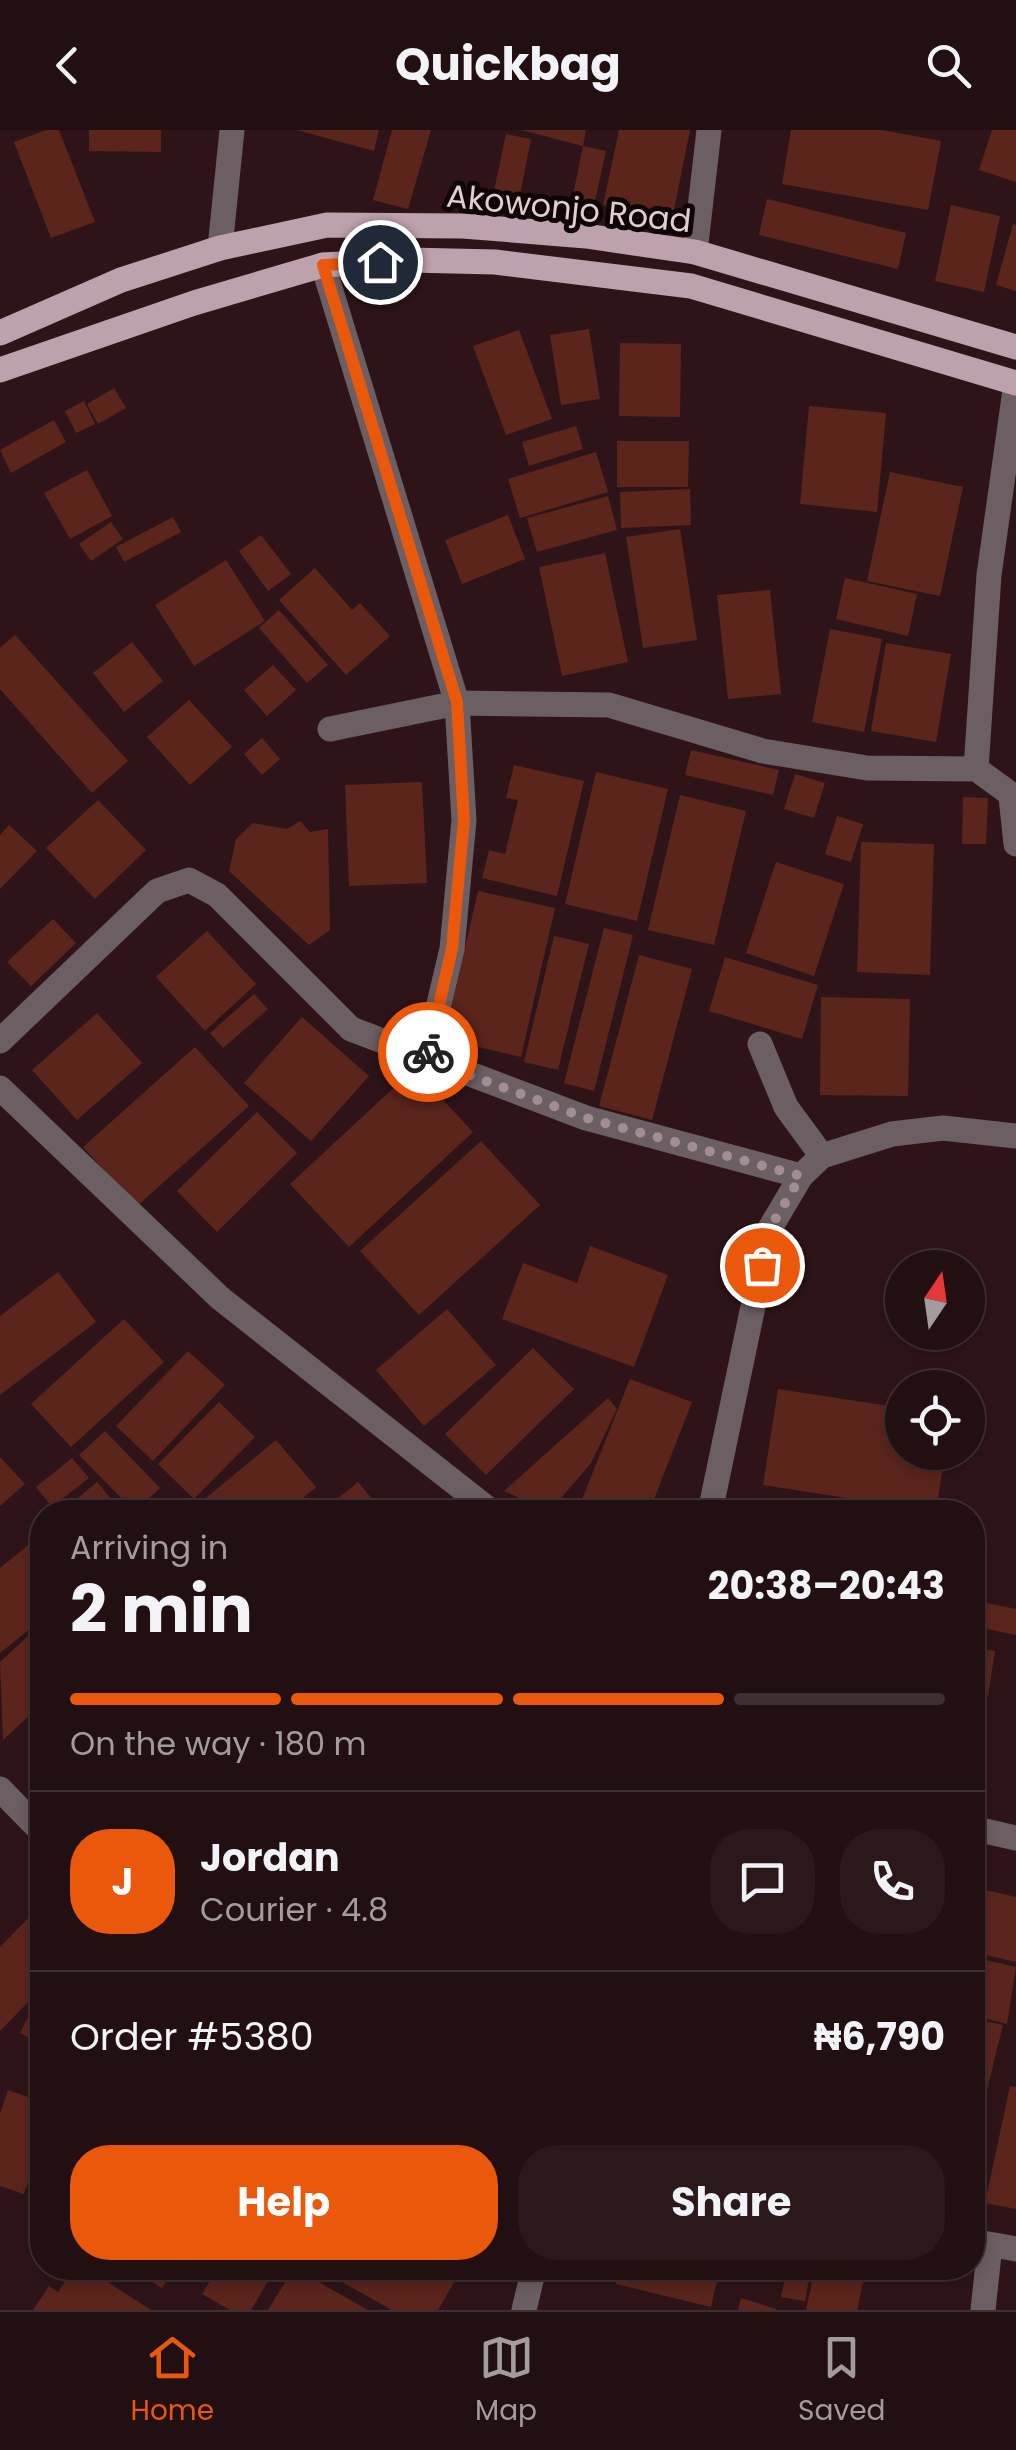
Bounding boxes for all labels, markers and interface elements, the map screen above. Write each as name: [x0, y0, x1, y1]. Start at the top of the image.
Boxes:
text: Quickbag: [395, 33, 621, 96]
icon: back: [40, 38, 95, 93]
icon: search: [921, 38, 976, 93]
street label: Akowonjo Road: [444, 173, 694, 243]
pin: [338, 220, 423, 305]
icon: home: [353, 235, 408, 290]
courier: [378, 1002, 478, 1102]
icon: bike: [401, 1025, 456, 1080]
pin: [720, 1223, 805, 1308]
icon: bag: [735, 1238, 790, 1293]
north arrow: [885, 1250, 985, 1350]
map controls: [885, 1250, 985, 1470]
button: locate: [885, 1370, 985, 1470]
text: Arriving in: [70, 1525, 228, 1570]
text: 20:38–20:43: [708, 1559, 945, 1612]
text: 2 min: [70, 1564, 253, 1655]
text: On the way · 180 m: [70, 1721, 366, 1766]
button: chat: [710, 1829, 815, 1934]
button: phone: [840, 1829, 945, 1934]
text: Jordan: [200, 1831, 340, 1884]
text: J: [112, 1855, 133, 1908]
text: Courier · 4.8: [200, 1887, 388, 1932]
text: Order #5380: [70, 2010, 314, 2063]
text: ₦6,790: [814, 2010, 945, 2063]
button: Help: [70, 2145, 498, 2260]
button: Share: [518, 2145, 945, 2260]
tab: Home: [131, 2330, 214, 2432]
tab: Map: [475, 2330, 537, 2432]
tab: Saved: [798, 2330, 885, 2432]

